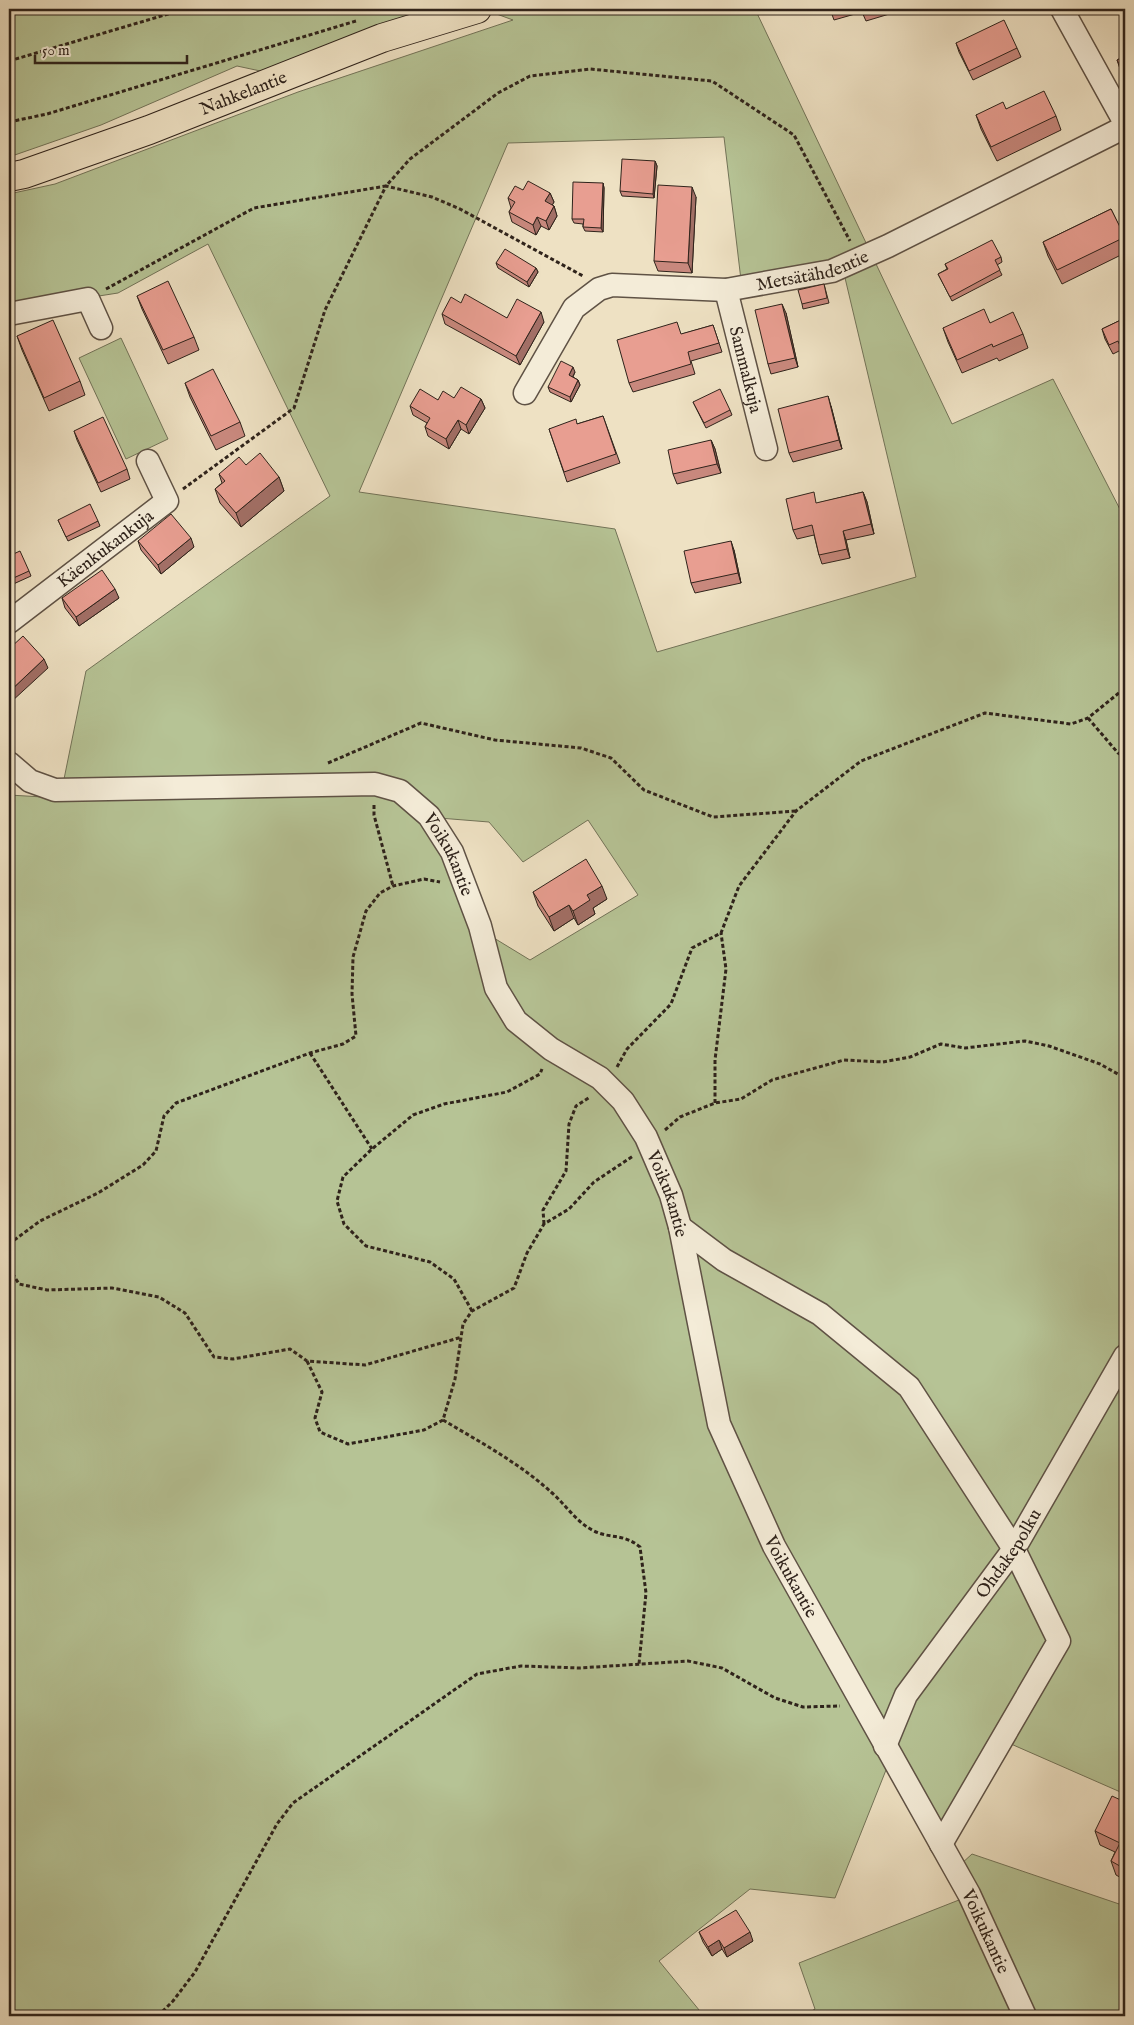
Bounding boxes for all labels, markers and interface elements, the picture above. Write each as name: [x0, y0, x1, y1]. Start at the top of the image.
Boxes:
scale bar: [35, 32, 188, 64]
text: 50 m: [42, 41, 70, 60]
street label: Nahkelantie: [197, 67, 291, 122]
street label: Metsätähdentie: [755, 246, 873, 297]
street label: Sammalkuja: [723, 324, 767, 416]
street label: Käenkukankuja: [53, 505, 159, 594]
street label: Voikukantie: [417, 808, 478, 900]
street label: Voikukantie: [640, 1147, 692, 1239]
street label: Ohdakepolku: [971, 1505, 1048, 1604]
street label: Voikukantie: [758, 1532, 822, 1622]
street label: Voikukantie: [955, 1885, 1014, 1978]

